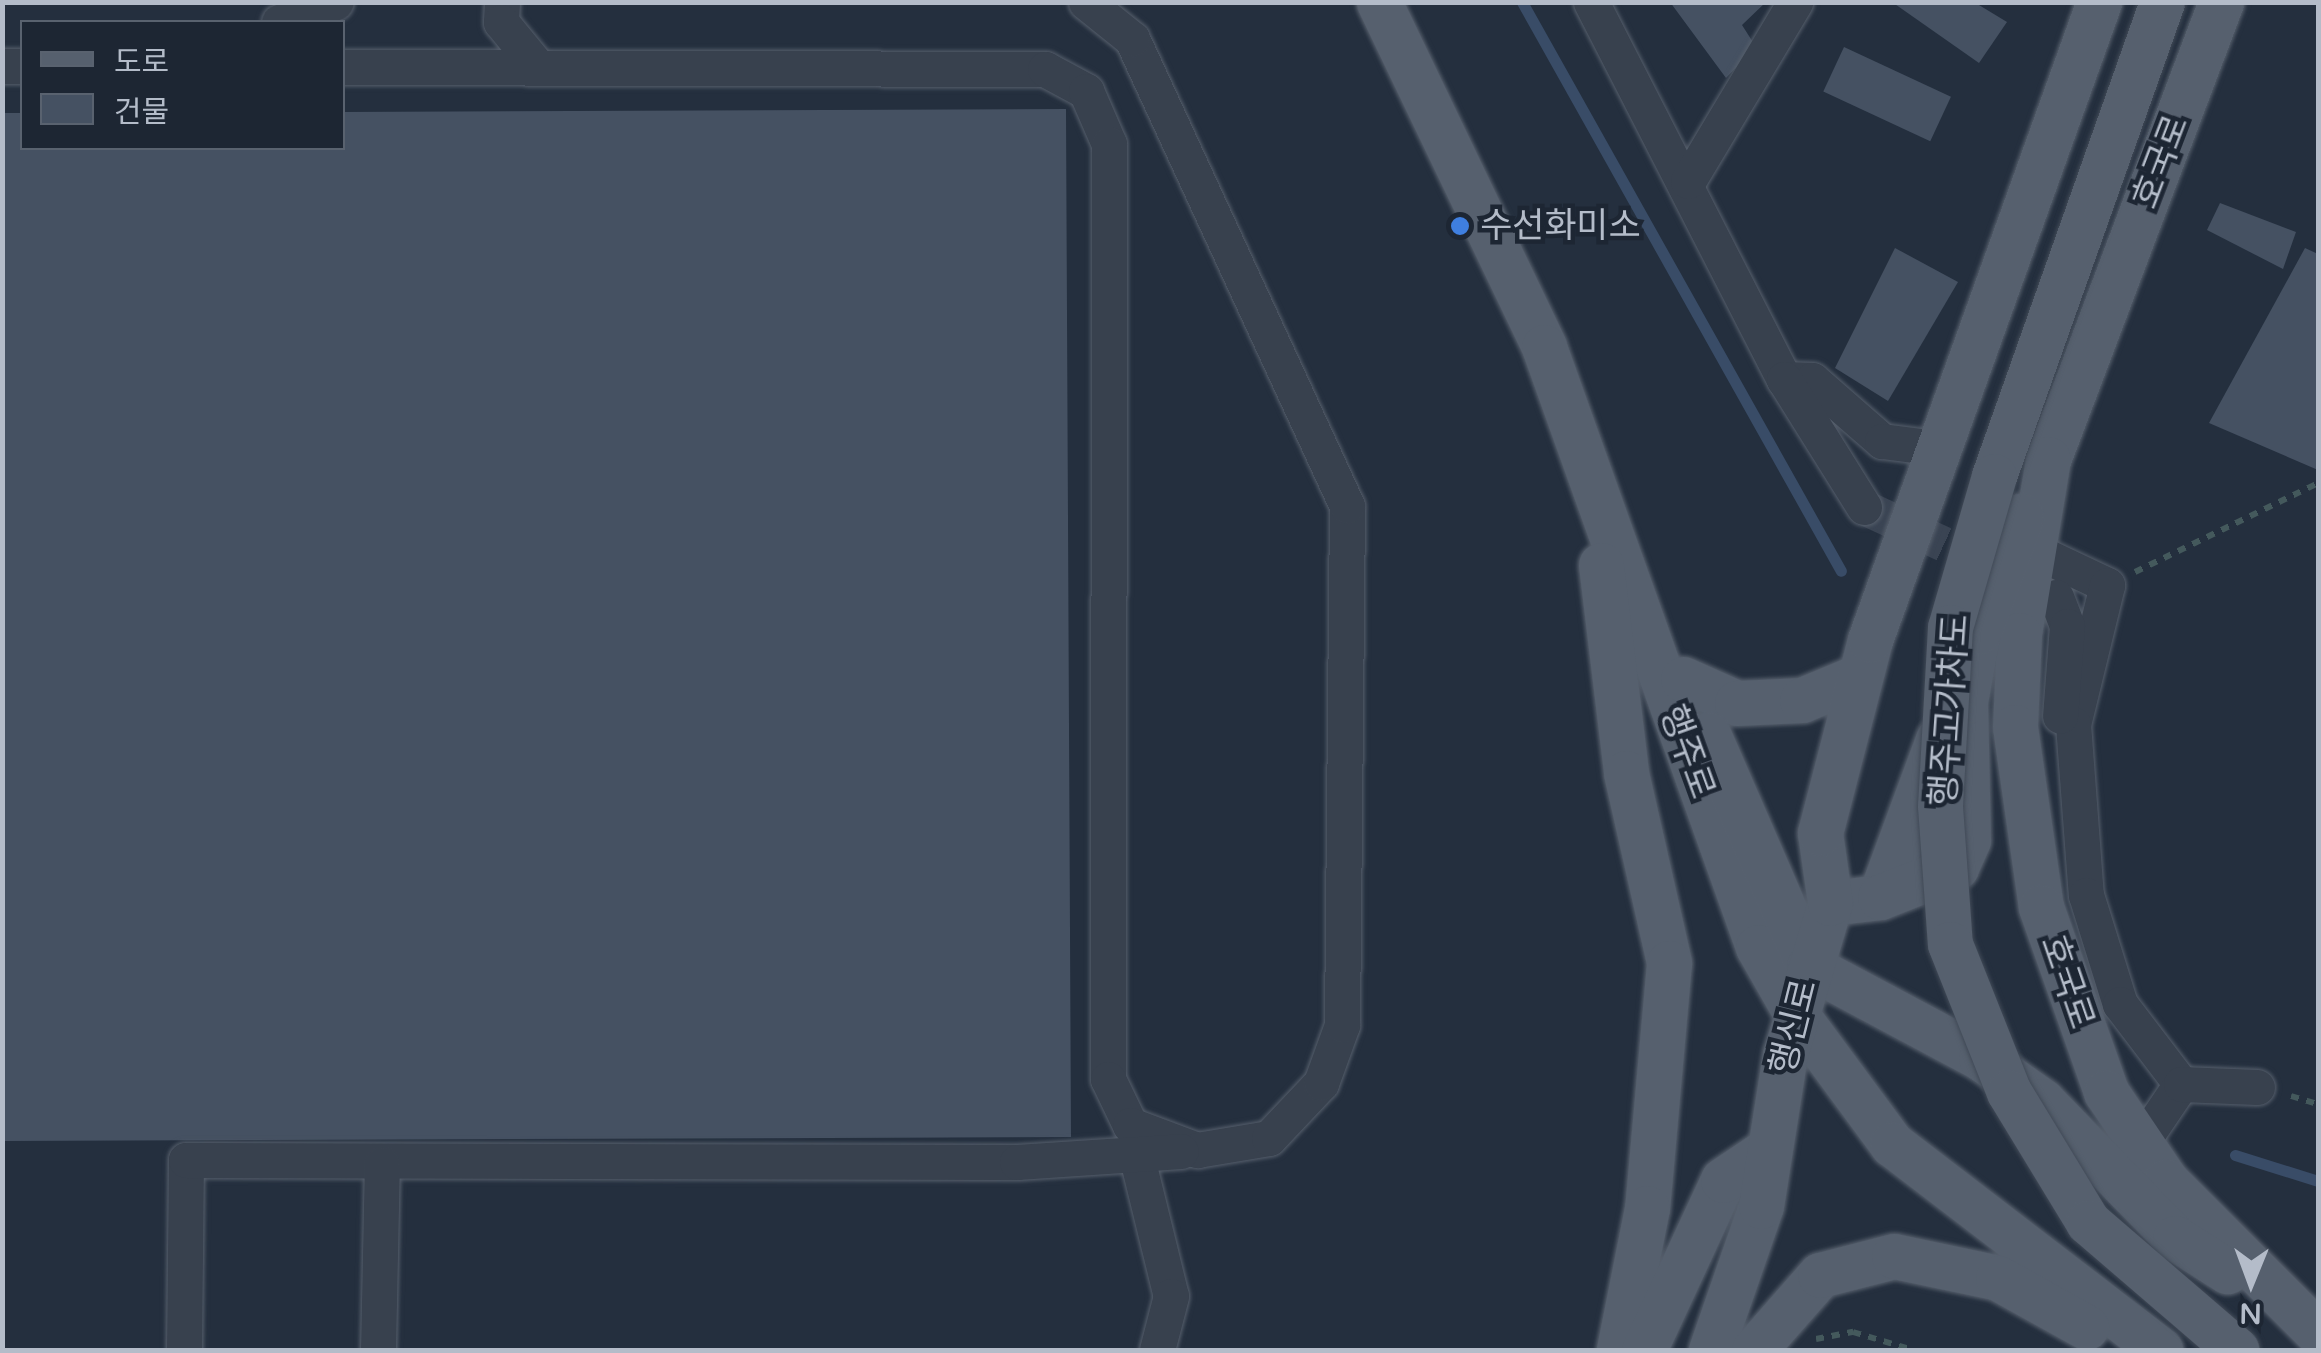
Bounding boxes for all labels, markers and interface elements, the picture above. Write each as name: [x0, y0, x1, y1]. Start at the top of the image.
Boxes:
legend: [20, 20, 345, 150]
text: 도로: [114, 44, 169, 81]
text: 건물: [114, 94, 169, 131]
street label: 호국로: [2124, 109, 2198, 215]
place label: 수선화미소: [1480, 205, 1641, 247]
marker: 수선화미소: [1449, 215, 1471, 237]
street label: 행주고가차도: [1922, 612, 1978, 808]
street label: 행주로: [1651, 699, 1723, 805]
street label: 호국로: [2031, 929, 2103, 1035]
street label: 행신로: [1762, 975, 1826, 1079]
north arrow: [2201, 1233, 2301, 1333]
text: N: [2239, 1296, 2262, 1330]

